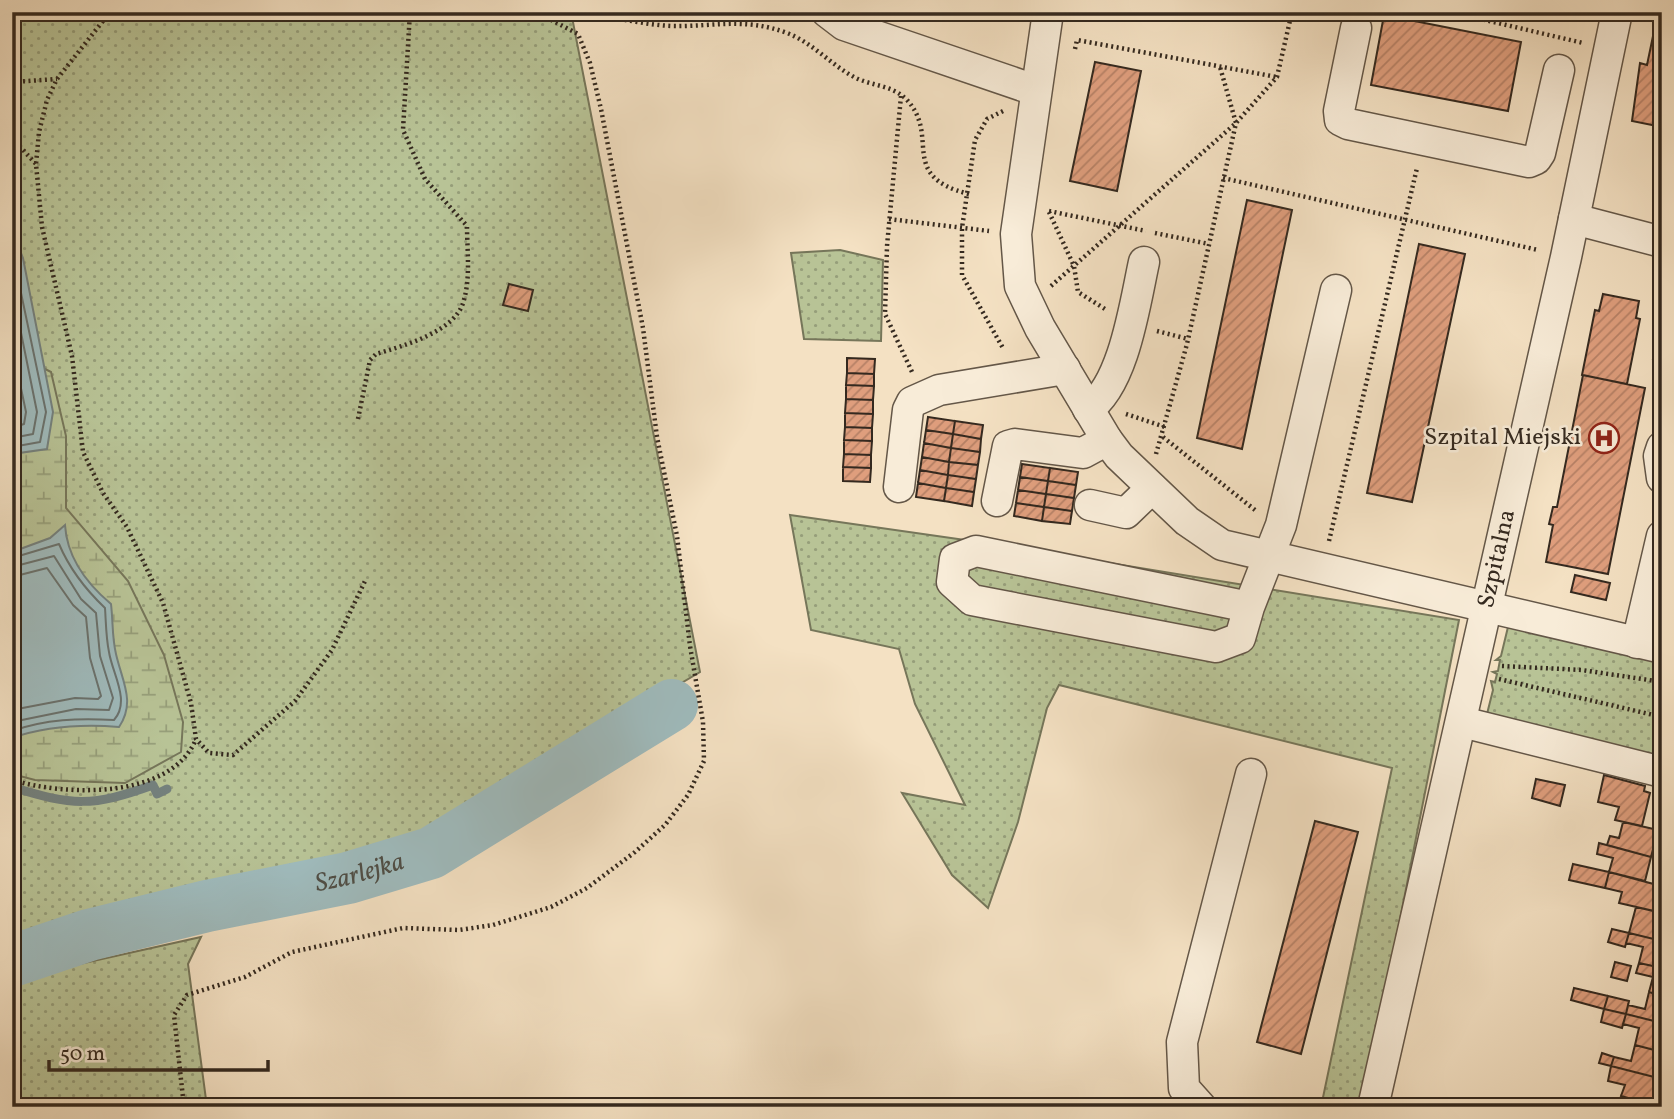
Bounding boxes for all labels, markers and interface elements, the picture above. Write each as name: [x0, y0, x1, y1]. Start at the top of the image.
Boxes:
place label: Szpital Miejski: [1424, 421, 1581, 455]
hospital icon: Szpital Miejski: [1587, 421, 1621, 455]
street label: Szpitalna: [1470, 506, 1525, 612]
water label: Szarlejka: [312, 844, 409, 902]
scale bar: [49, 1028, 268, 1072]
text: 50 m: [60, 1040, 105, 1069]

